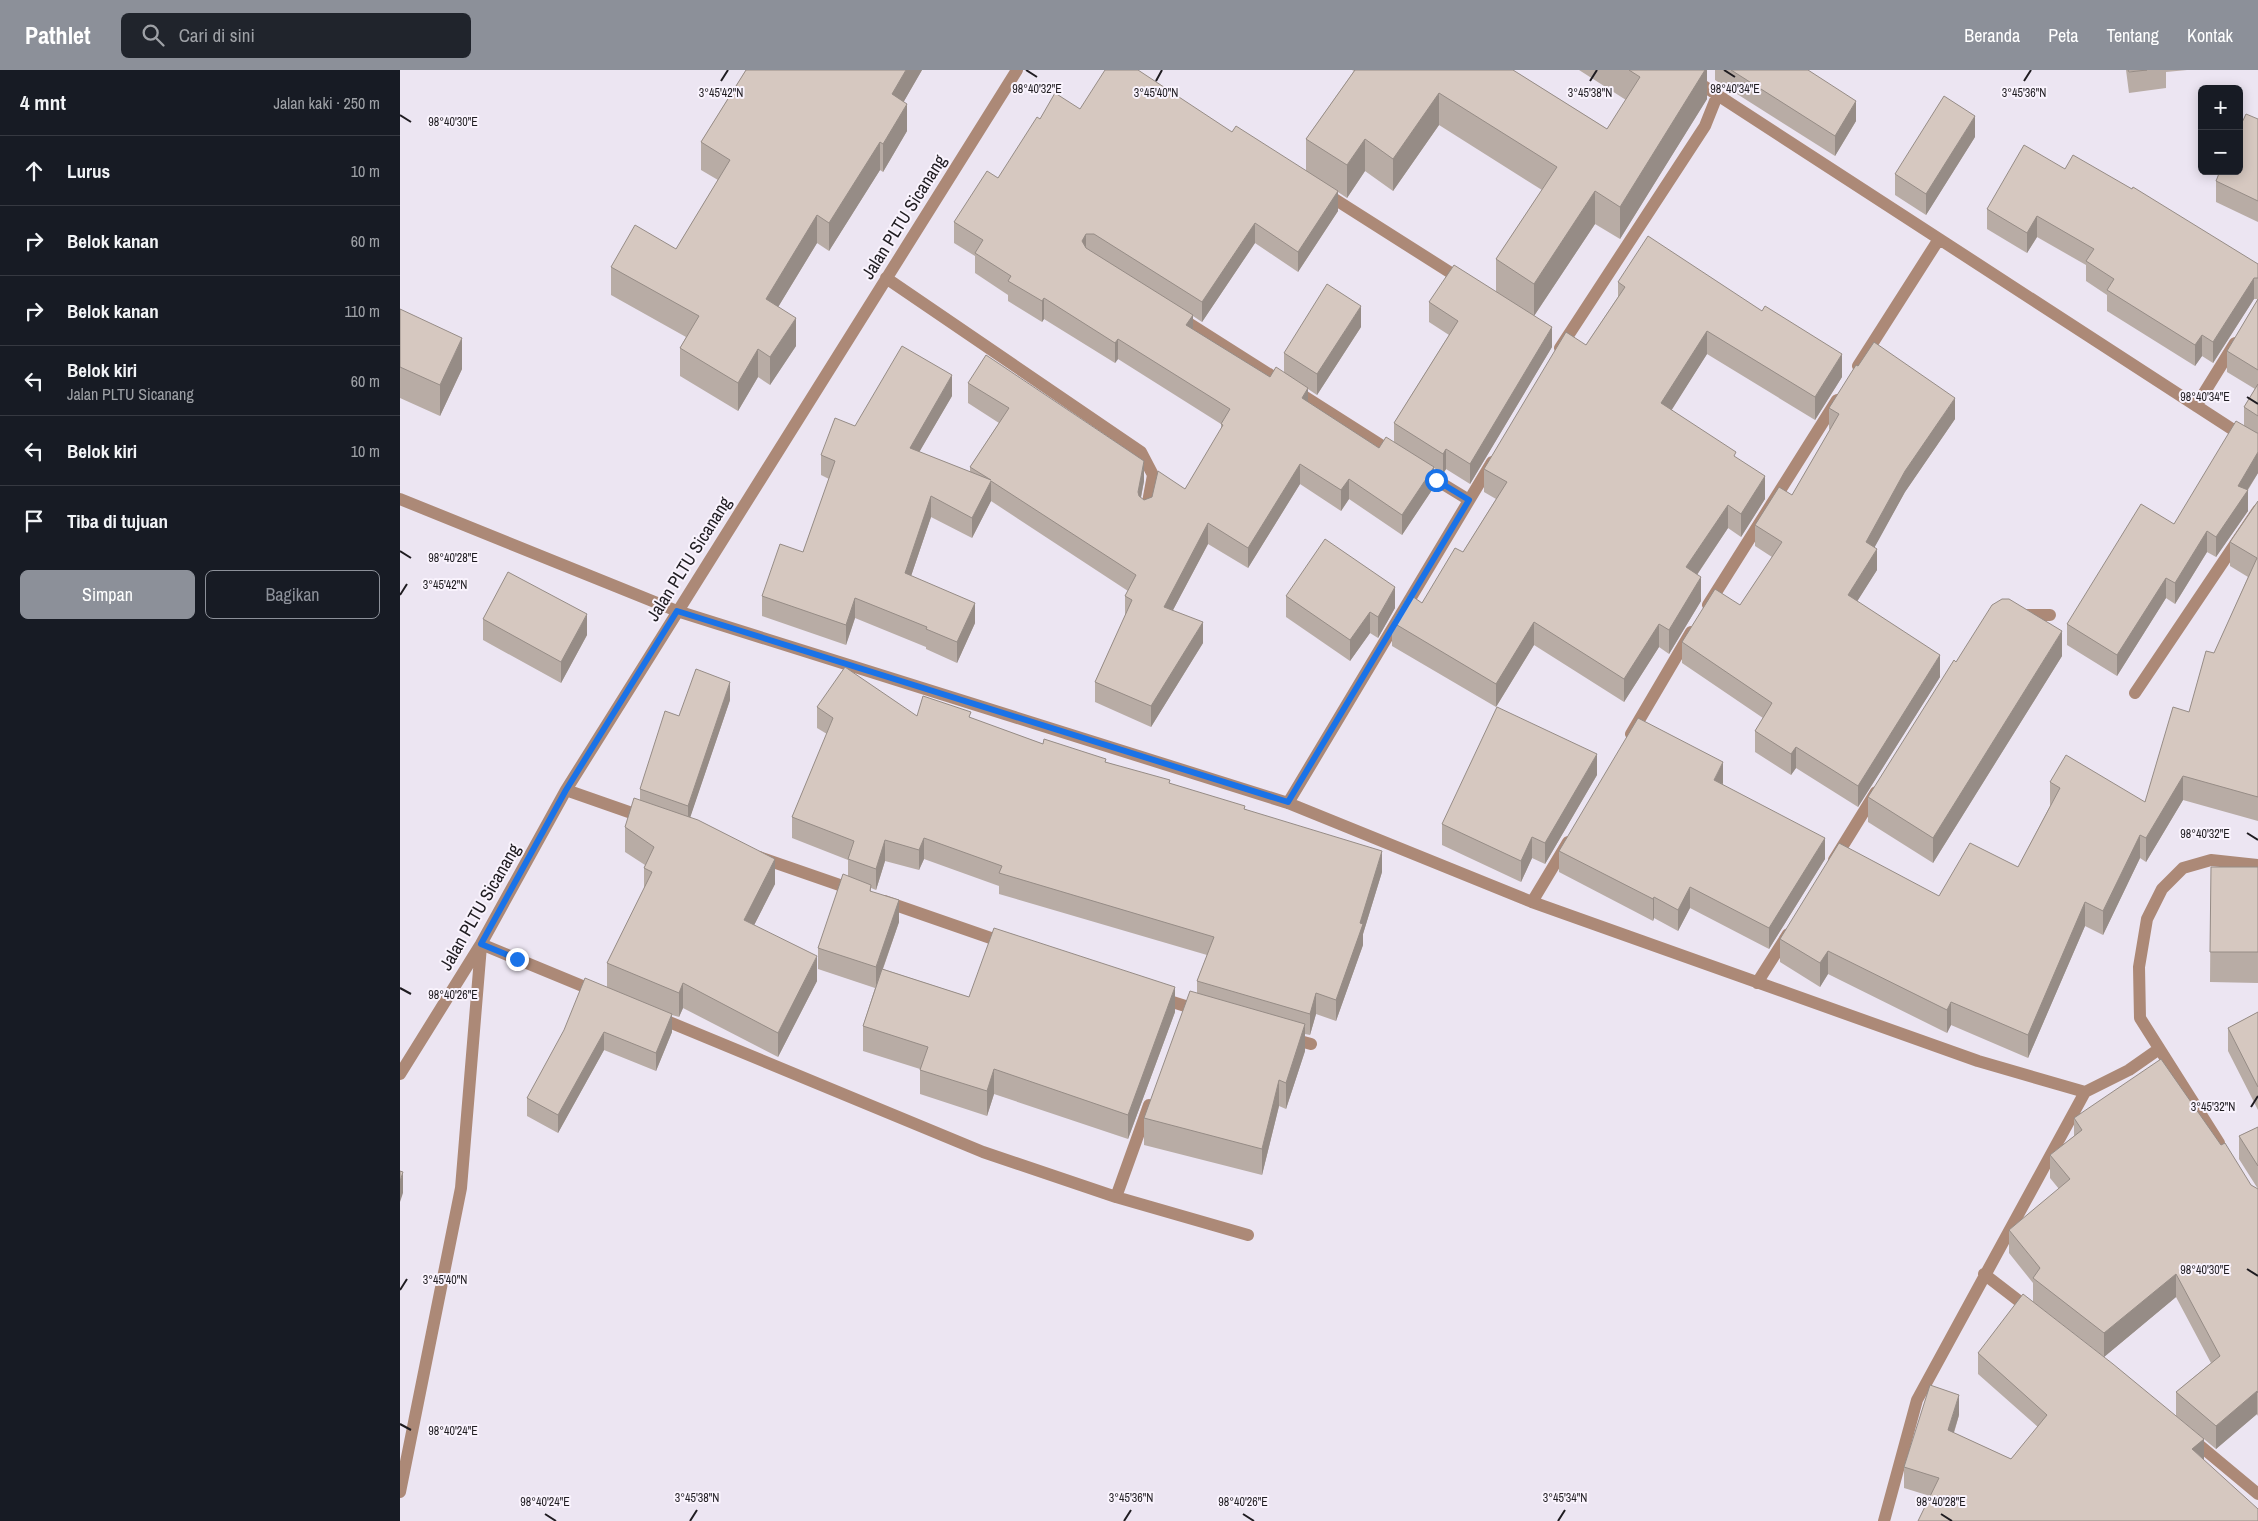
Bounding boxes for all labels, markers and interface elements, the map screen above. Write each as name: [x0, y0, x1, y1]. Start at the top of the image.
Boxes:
search box: [121, 13, 471, 58]
text: Pathlet: [25, 19, 91, 51]
icon: search: [139, 21, 167, 49]
text: Cari di sini: [179, 22, 255, 48]
text: Beranda: [1964, 23, 2020, 48]
text: Peta: [2048, 23, 2079, 48]
text: Tentang: [2107, 23, 2159, 48]
text: Kontak: [2187, 23, 2233, 48]
text: 98°40'32"E: [1012, 81, 1062, 97]
text: 98°40'34"E: [1710, 81, 1760, 97]
text: 3°45'42"N: [699, 85, 743, 101]
text: 3°45'40"N: [1134, 85, 1178, 101]
text: 3°45'38"N: [1568, 85, 1612, 101]
text: 3°45'36"N: [2002, 85, 2046, 101]
map controls: [2198, 85, 2243, 175]
button: +: [2198, 85, 2243, 130]
text: 4 mnt: [20, 88, 66, 117]
text: Jalan kaki · 250 m: [274, 92, 380, 114]
text: 98°40'30"E: [428, 114, 478, 130]
button: −: [2198, 130, 2243, 175]
street label: Jalan PLTU Sicanang: [855, 149, 952, 284]
icon: ahead: [20, 157, 48, 185]
text: Lurus: [67, 158, 110, 184]
text: 10 m: [351, 160, 380, 182]
icon: right: [20, 227, 48, 255]
text: Belok kanan: [67, 228, 159, 254]
text: 60 m: [351, 230, 380, 252]
icon: right: [20, 297, 48, 325]
text: Belok kanan: [67, 298, 159, 324]
text: 110 m: [344, 300, 380, 322]
text: Belok kiri: [67, 357, 137, 383]
icon: left: [20, 367, 48, 395]
text: 60 m: [351, 370, 380, 392]
text: Jalan PLTU Sicanang: [67, 383, 194, 405]
text: 98°40'34"E: [2180, 389, 2230, 405]
icon: left: [20, 437, 48, 465]
text: Belok kiri: [67, 438, 137, 464]
text: 10 m: [351, 440, 380, 462]
route start: [1425, 469, 1448, 492]
street label: Jalan PLTU Sicanang: [640, 491, 737, 626]
icon: arrive: [20, 507, 48, 535]
text: Tiba di tujuan: [67, 508, 168, 534]
text: 98°40'28"E: [428, 550, 478, 566]
button: Simpan: [20, 570, 195, 619]
button: Bagikan: [205, 570, 380, 619]
text: 3°45'42"N: [423, 577, 467, 593]
text: 98°40'32"E: [2180, 826, 2230, 842]
street label: Jalan PLTU Sicanang: [433, 838, 526, 975]
route end: [506, 948, 529, 971]
text: 98°40'26"E: [428, 987, 478, 1003]
text: 3°45'32"N: [2191, 1099, 2235, 1115]
text: 98°40'30"E: [2180, 1262, 2230, 1278]
text: 3°45'40"N: [423, 1272, 467, 1288]
text: 98°40'24"E: [428, 1423, 478, 1439]
text: 3°45'38"N: [675, 1490, 719, 1506]
text: 3°45'36"N: [1109, 1490, 1153, 1506]
text: 3°45'34"N: [1543, 1490, 1587, 1506]
text: 98°40'24"E: [520, 1494, 570, 1510]
text: 98°40'26"E: [1218, 1494, 1268, 1510]
text: 98°40'28"E: [1916, 1494, 1966, 1510]

